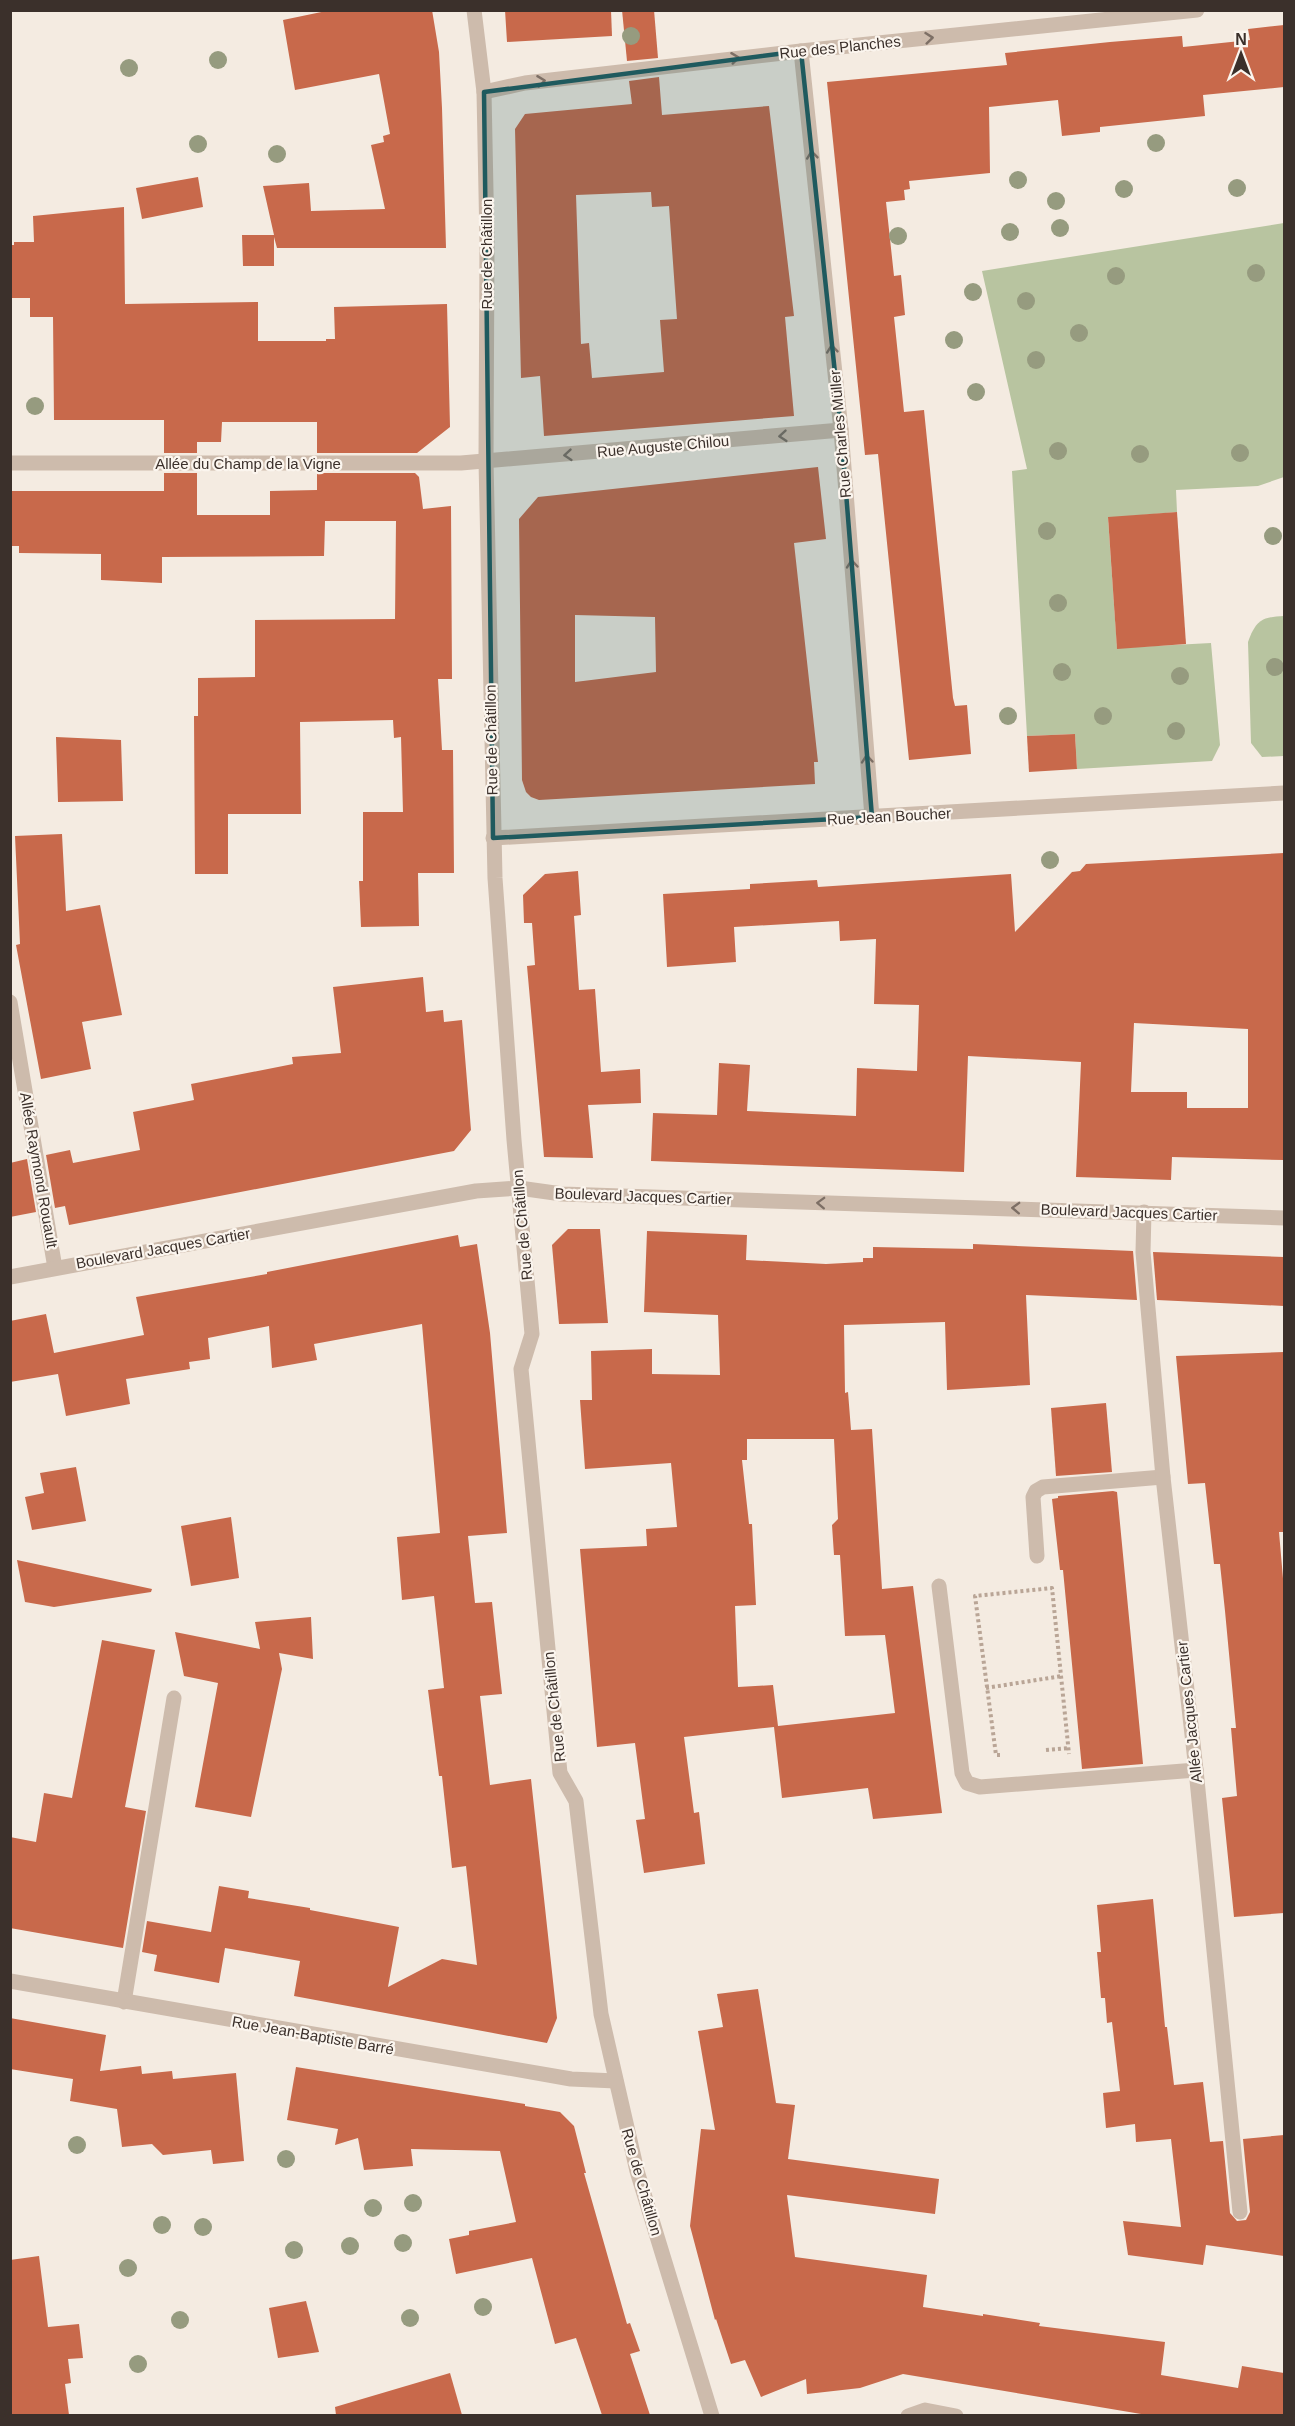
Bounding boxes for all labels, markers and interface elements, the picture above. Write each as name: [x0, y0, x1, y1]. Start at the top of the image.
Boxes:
north arrow: [1211, 24, 1271, 84]
text: N: [1235, 31, 1247, 48]
street label: Rue des Planches: [779, 32, 901, 62]
one-way arrow: [924, 32, 933, 45]
one-way arrow: [730, 53, 740, 65]
one-way arrow: [537, 76, 546, 88]
one-way arrow: [806, 151, 819, 160]
street label: Rue de Châtillon: [478, 199, 495, 309]
one-way arrow: [826, 345, 839, 354]
street label: Rue Charles Müller: [826, 369, 854, 499]
one-way arrow: [778, 429, 787, 442]
street label: Rue Auguste Chilou: [596, 432, 730, 460]
one-way arrow: [564, 448, 573, 461]
street label: Allée du Champ de la Vigne: [155, 455, 341, 472]
one-way arrow: [845, 560, 858, 569]
street label: Rue de Châtillon: [482, 684, 500, 796]
one-way arrow: [861, 754, 874, 763]
street label: Rue Jean Boucher: [827, 804, 951, 828]
street label: Allée Raymond Rouault: [17, 1091, 61, 1250]
street label: Rue de Châtillon: [509, 1169, 535, 1281]
street label: Boulevard Jacques Cartier: [554, 1184, 732, 1208]
one-way arrow: [817, 1196, 826, 1209]
street label: Boulevard Jacques Cartier: [1040, 1200, 1218, 1224]
one-way arrow: [1012, 1202, 1021, 1215]
street label: Boulevard Jacques Cartier: [74, 1224, 252, 1272]
street label: Allée Jacques Cartier: [1173, 1640, 1205, 1784]
street label: Rue de Châtillon: [540, 1651, 568, 1763]
street label: Rue Jean-Baptiste Barré: [231, 2012, 395, 2058]
street label: Rue de Châtillon: [619, 2126, 665, 2238]

